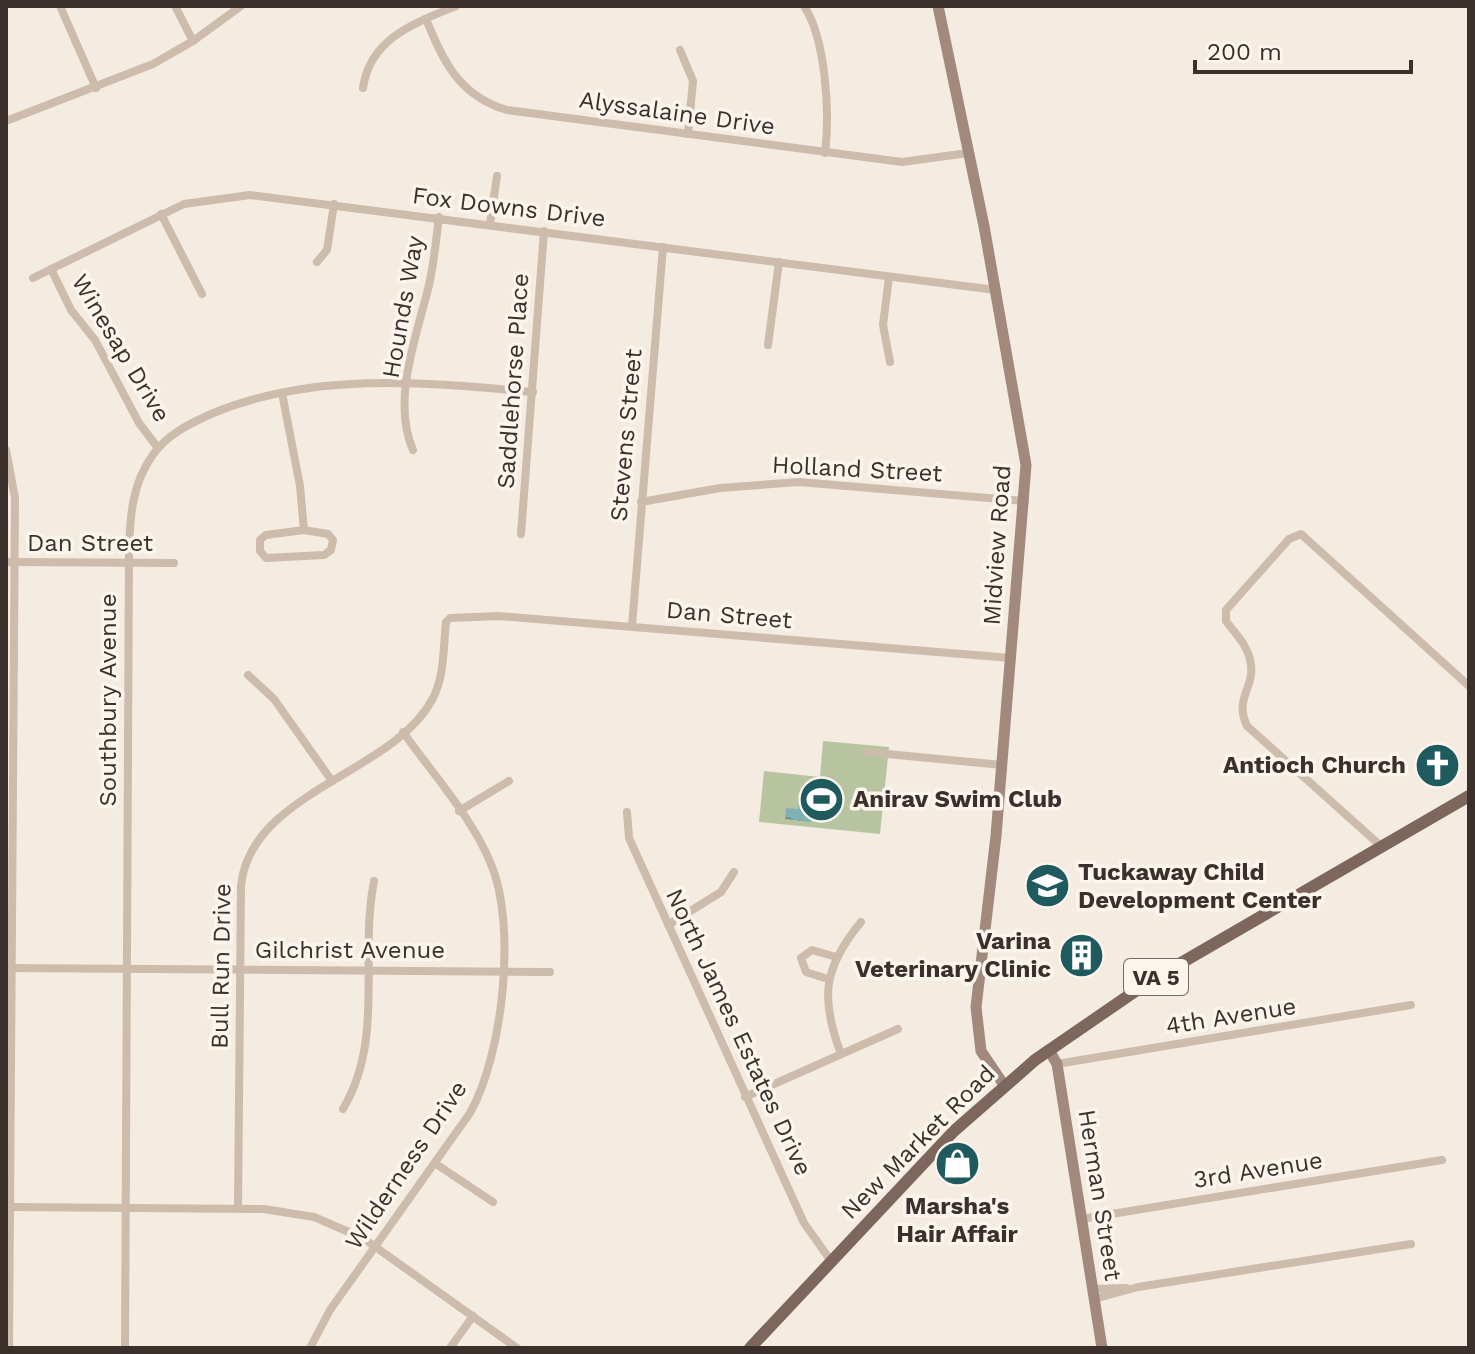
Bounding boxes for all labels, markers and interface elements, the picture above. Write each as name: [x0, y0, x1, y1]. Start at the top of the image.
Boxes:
scale bar: [1195, 24, 1411, 74]
text: 200 m: [1207, 38, 1282, 66]
street label: Alyssalaine Drive: [577, 85, 777, 141]
street label: Fox Downs Drive: [411, 181, 607, 233]
street label: Hounds Way: [377, 233, 429, 380]
street label: Winesap Drive: [66, 269, 176, 427]
street label: Saddlehorse Place: [491, 272, 535, 490]
street label: Stevens Street: [605, 348, 647, 522]
street label: Holland Street: [771, 451, 943, 487]
street label: Midview Road: [977, 464, 1017, 626]
street label: Dan Street: [27, 529, 153, 557]
street label: Southbury Avenue: [94, 593, 122, 807]
street label: Dan Street: [665, 596, 793, 634]
church icon: Antioch Church: [1413, 741, 1461, 789]
place label: Antioch Church: [1223, 751, 1406, 779]
sports icon: Anirav Swim Club: [798, 775, 846, 823]
place label: Anirav Swim Club: [853, 785, 1062, 813]
place label: Tuckaway Child Development Center: [1078, 858, 1322, 914]
school or university icon: Tuckaway Child Development Center: [1023, 862, 1071, 910]
street label: Bull Run Drive: [206, 883, 236, 1049]
street label: North James Estates Drive: [660, 884, 818, 1180]
place label: Varina Veterinary Clinic: [855, 927, 1051, 983]
building icon: Varina Veterinary Clinic: [1058, 931, 1106, 979]
street label: Gilchrist Avenue: [255, 936, 445, 964]
road number: VA 5: [1124, 959, 1188, 995]
street label: 4th Avenue: [1164, 992, 1298, 1040]
street label: New Market Road: [835, 1059, 1001, 1225]
street label: Wilderness Drive: [339, 1075, 473, 1255]
street label: Herman Street: [1073, 1107, 1127, 1283]
shop icon: Marsha's Hair Affair: [933, 1140, 981, 1188]
street label: 3rd Avenue: [1191, 1146, 1325, 1194]
place label: Marsha's Hair Affair: [896, 1192, 1018, 1248]

